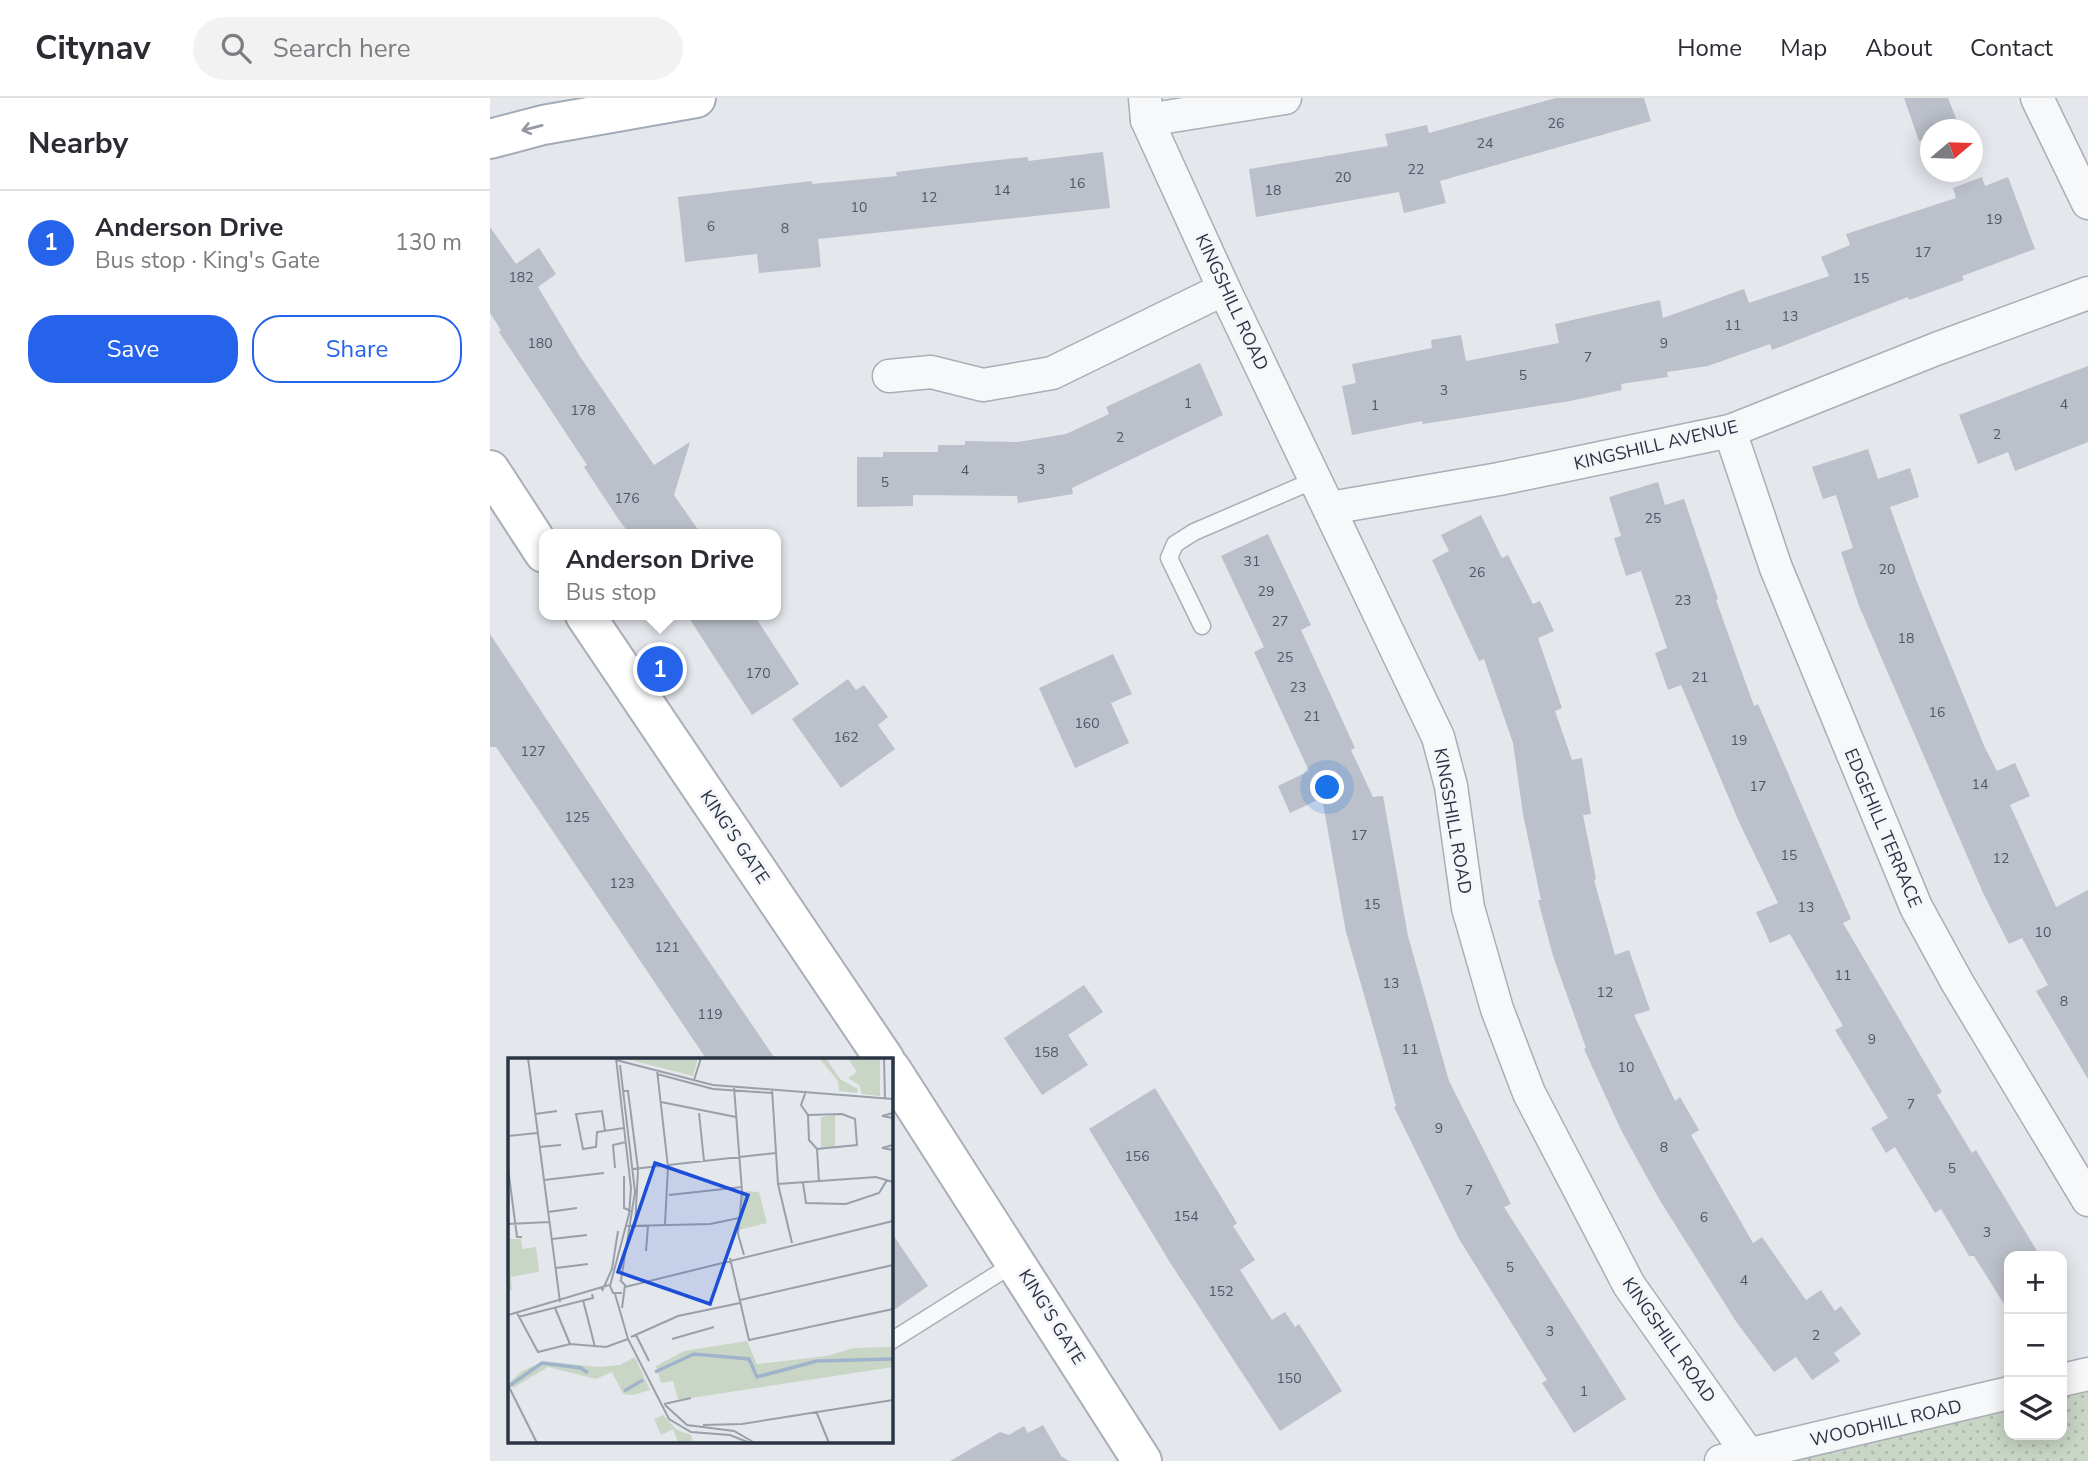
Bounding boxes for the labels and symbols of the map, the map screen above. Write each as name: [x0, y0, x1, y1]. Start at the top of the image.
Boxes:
house number: 26: [1548, 114, 1564, 133]
north arrow: [1920, 119, 1983, 182]
one-way arrow: [521, 122, 544, 135]
house number: 24: [1477, 134, 1493, 153]
house number: 22: [1408, 160, 1424, 179]
house number: 20: [1335, 168, 1351, 187]
house number: 16: [1069, 174, 1085, 193]
house number: 14: [994, 181, 1010, 200]
house number: 18: [1265, 181, 1281, 200]
house number: 12: [921, 188, 937, 207]
house number: 10: [851, 198, 867, 217]
house number: 19: [1986, 210, 2002, 229]
house number: 6: [707, 217, 715, 236]
house number: 8: [781, 219, 789, 238]
street label: KINGSHILL ROAD: [1190, 230, 1274, 374]
house number: 17: [1915, 243, 1931, 262]
house number: 182: [508, 268, 534, 287]
house number: 15: [1853, 269, 1869, 288]
house number: 13: [1782, 307, 1798, 326]
house number: 11: [1725, 316, 1741, 335]
house number: 180: [527, 334, 553, 353]
house number: 9: [1660, 334, 1668, 353]
house number: 7: [1584, 348, 1592, 367]
house number: 5: [1519, 366, 1527, 385]
house number: 3: [1440, 381, 1448, 400]
house number: 1: [1184, 394, 1192, 413]
house number: 4: [2060, 395, 2068, 414]
house number: 1: [1371, 396, 1379, 415]
house number: 178: [570, 401, 596, 420]
street label: KINGSHILL AVENUE: [1572, 414, 1740, 476]
house number: 2: [1993, 425, 2001, 444]
house number: 2: [1116, 428, 1124, 447]
house number: 3: [1037, 460, 1045, 479]
house number: 4: [961, 461, 969, 480]
house number: 5: [881, 473, 889, 492]
house number: 176: [614, 489, 640, 508]
house number: 25: [1645, 509, 1661, 528]
house number: 31: [1244, 552, 1260, 571]
house number: 20: [1879, 560, 1895, 579]
house number: 26: [1469, 563, 1485, 582]
house number: 29: [1258, 582, 1274, 601]
house number: 23: [1675, 591, 1691, 610]
house number: 27: [1272, 612, 1288, 631]
house number: 18: [1898, 629, 1914, 648]
pin: 1: [637, 643, 683, 695]
house number: 25: [1277, 648, 1293, 667]
house number: 170: [745, 664, 771, 683]
house number: 21: [1692, 668, 1708, 687]
house number: 23: [1290, 678, 1306, 697]
house number: 16: [1929, 703, 1945, 722]
house number: 21: [1304, 707, 1320, 726]
house number: 160: [1074, 714, 1100, 733]
house number: 162: [833, 728, 859, 747]
house number: 19: [1731, 731, 1747, 750]
house number: 127: [520, 742, 546, 761]
street label: EDGEHILL TERRACE: [1839, 745, 1927, 911]
street label: KINGSHILL ROAD: [1428, 746, 1478, 896]
your location: [1310, 770, 1344, 804]
house number: 14: [1972, 775, 1988, 794]
house number: 17: [1750, 777, 1766, 796]
street label: KING'S GATE: [695, 785, 775, 889]
house number: 125: [564, 808, 590, 827]
house number: 17: [1351, 826, 1367, 845]
house number: 15: [1781, 846, 1797, 865]
house number: 12: [1993, 849, 2009, 868]
house number: 123: [609, 874, 635, 893]
house number: 15: [1364, 895, 1380, 914]
house number: 13: [1798, 898, 1814, 917]
house number: 10: [2035, 923, 2051, 942]
house number: 121: [654, 938, 680, 957]
house number: 11: [1835, 966, 1851, 985]
house number: 13: [1383, 974, 1399, 993]
house number: 12: [1597, 983, 1613, 1002]
house number: 8: [2060, 992, 2068, 1011]
house number: 119: [697, 1005, 723, 1024]
house number: 9: [1868, 1030, 1876, 1049]
house number: 11: [1402, 1040, 1418, 1059]
house number: 158: [1033, 1043, 1059, 1062]
inset map: [508, 1058, 892, 1444]
house number: 10: [1618, 1058, 1634, 1077]
house number: 7: [1907, 1095, 1915, 1114]
house number: 9: [1435, 1119, 1443, 1138]
house number: 8: [1660, 1138, 1668, 1157]
house number: 156: [1124, 1147, 1150, 1166]
house number: 5: [1948, 1159, 1956, 1178]
house number: 7: [1465, 1181, 1473, 1200]
house number: 154: [1173, 1207, 1199, 1226]
house number: 6: [1700, 1208, 1708, 1227]
house number: 3: [1983, 1223, 1991, 1242]
house number: 5: [1506, 1258, 1514, 1277]
street label: KING'S GATE: [1013, 1265, 1091, 1369]
house number: 4: [1740, 1271, 1748, 1290]
street label: KINGSHILL ROAD: [1617, 1273, 1721, 1407]
house number: 152: [1208, 1282, 1234, 1301]
house number: 3: [1546, 1322, 1554, 1341]
house number: 2: [1812, 1326, 1820, 1345]
house number: 150: [1276, 1369, 1302, 1388]
house number: 1: [1580, 1382, 1588, 1401]
street label: WOODHILL ROAD: [1808, 1394, 1964, 1452]

